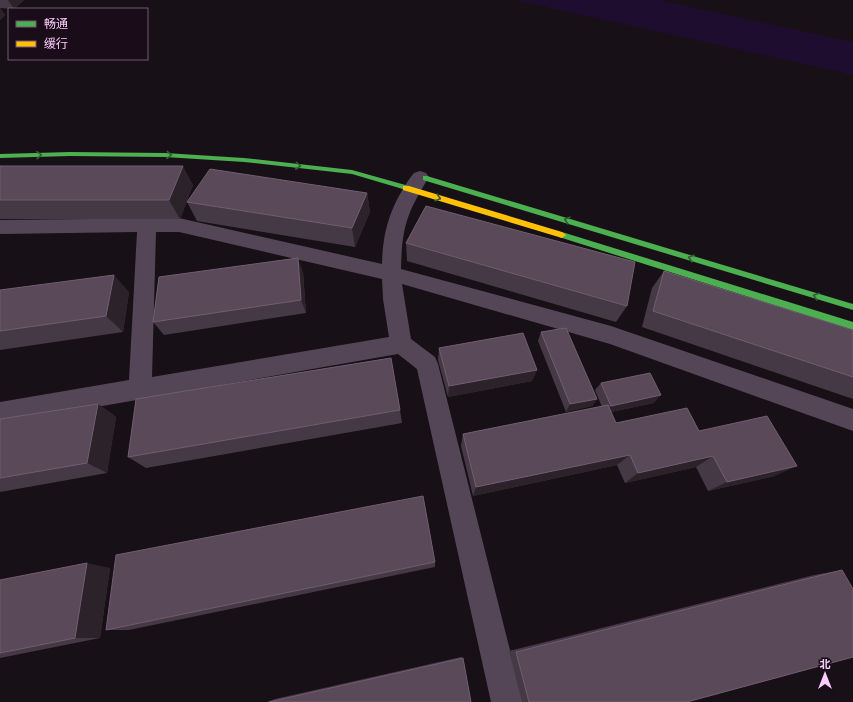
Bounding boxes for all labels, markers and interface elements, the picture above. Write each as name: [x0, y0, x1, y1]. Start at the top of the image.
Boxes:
legend: [8, 8, 148, 60]
text: 畅通: [44, 14, 68, 33]
text: 缓行: [44, 34, 68, 53]
one-way arrow: [36, 151, 42, 159]
one-way arrow: [166, 151, 172, 159]
one-way arrow: [295, 161, 301, 170]
one-way arrow: [435, 193, 442, 202]
one-way arrow: [564, 216, 571, 225]
one-way arrow: [688, 254, 695, 263]
one-way arrow: [812, 292, 819, 301]
north arrow: [805, 654, 845, 694]
text: 北: [820, 656, 831, 672]

